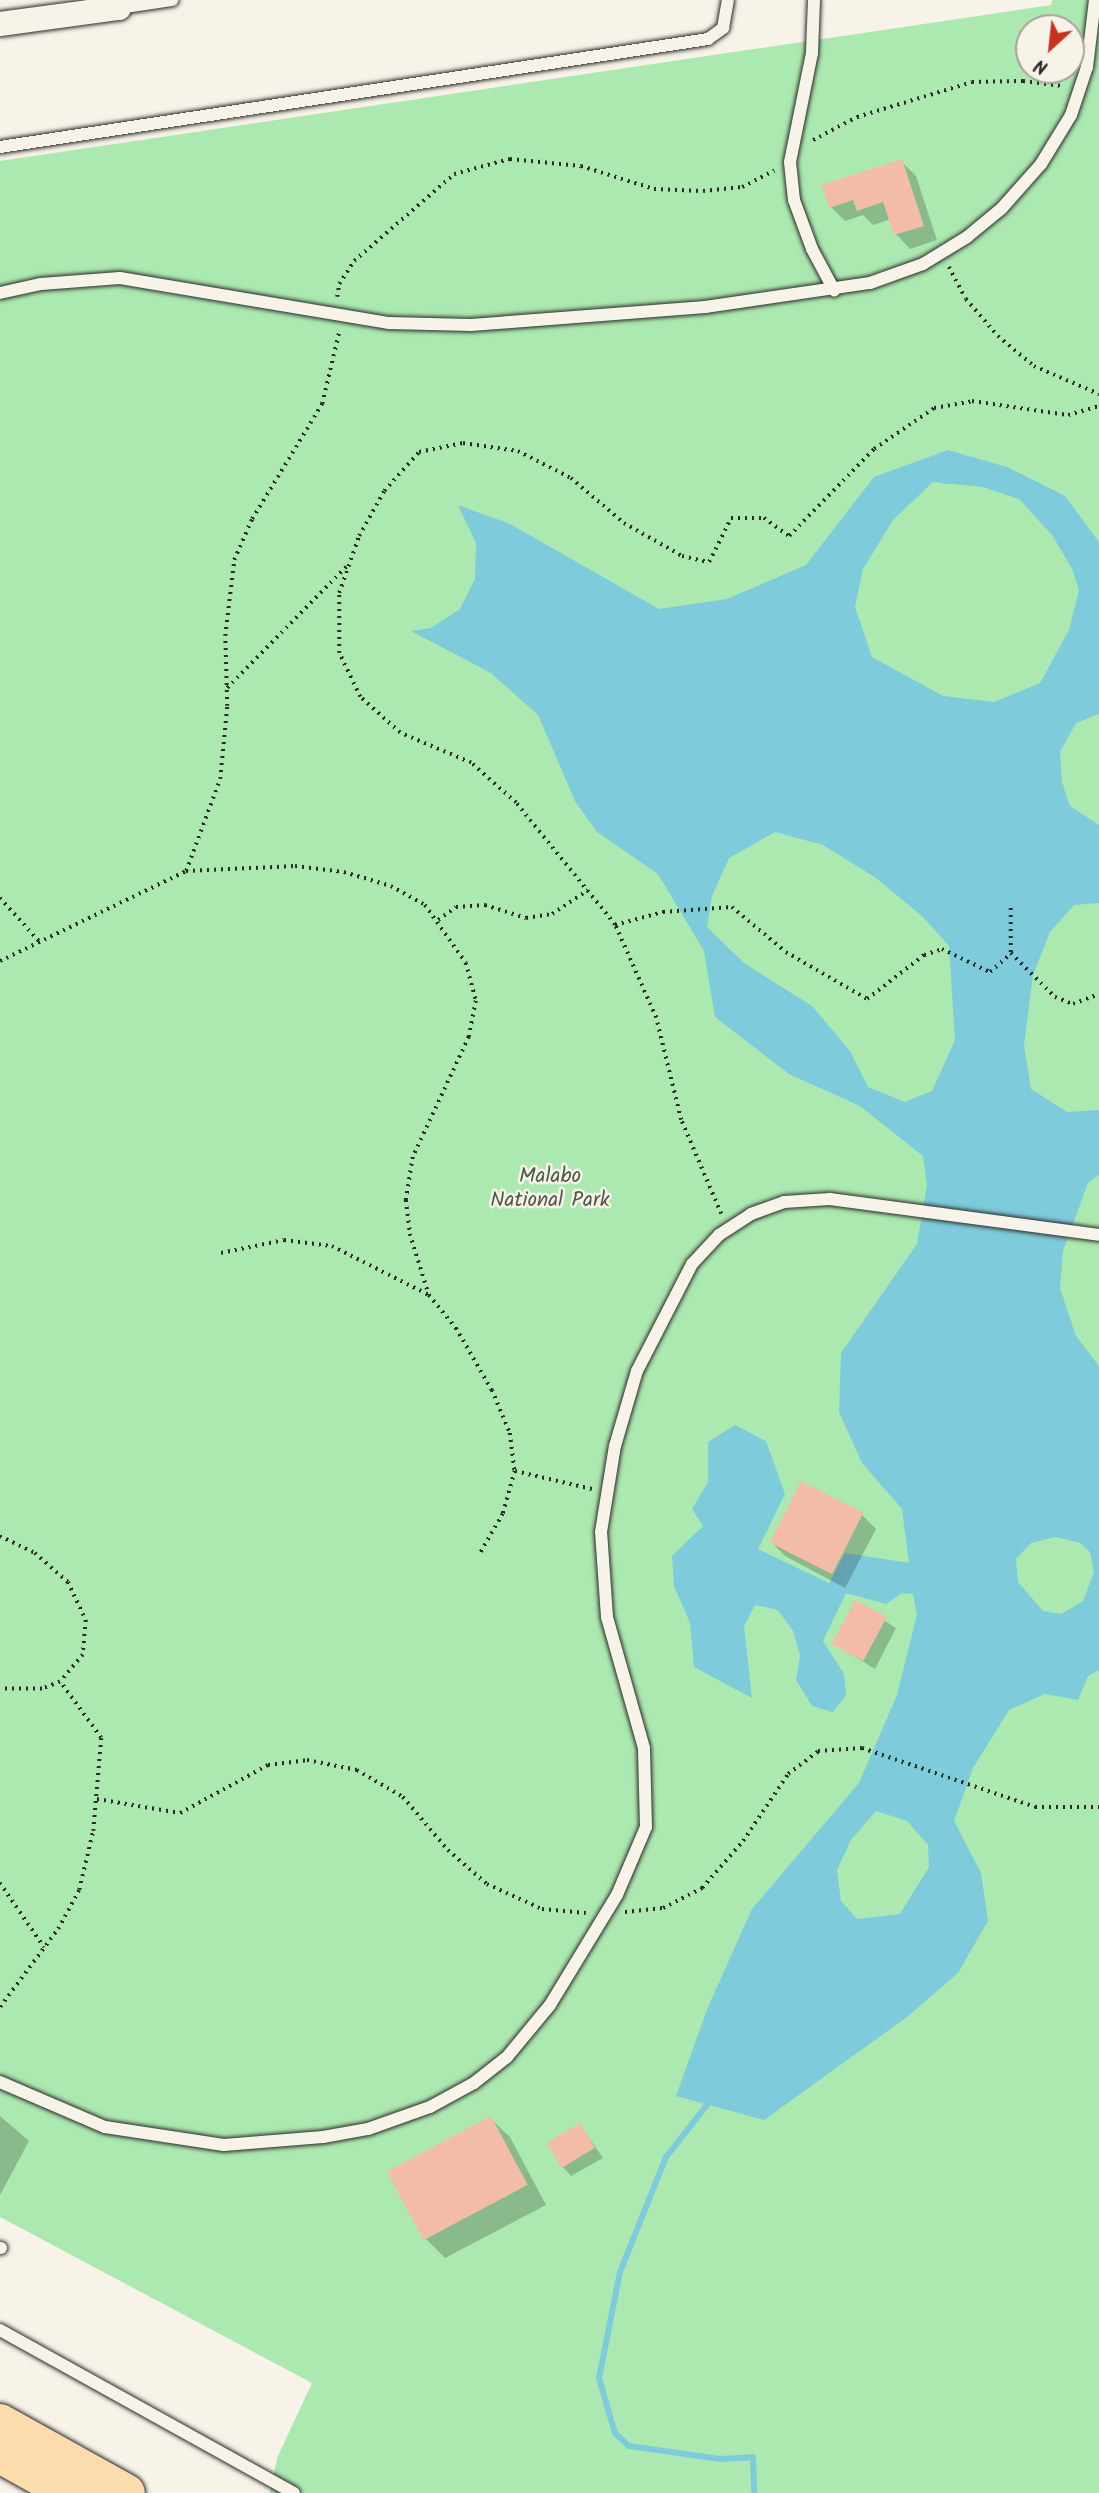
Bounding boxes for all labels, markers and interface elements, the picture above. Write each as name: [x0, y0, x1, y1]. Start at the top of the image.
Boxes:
north arrow: [1015, 14, 1085, 84]
text: N: [1029, 50, 1054, 82]
park label: Malabo National Park: [490, 1164, 610, 1214]

